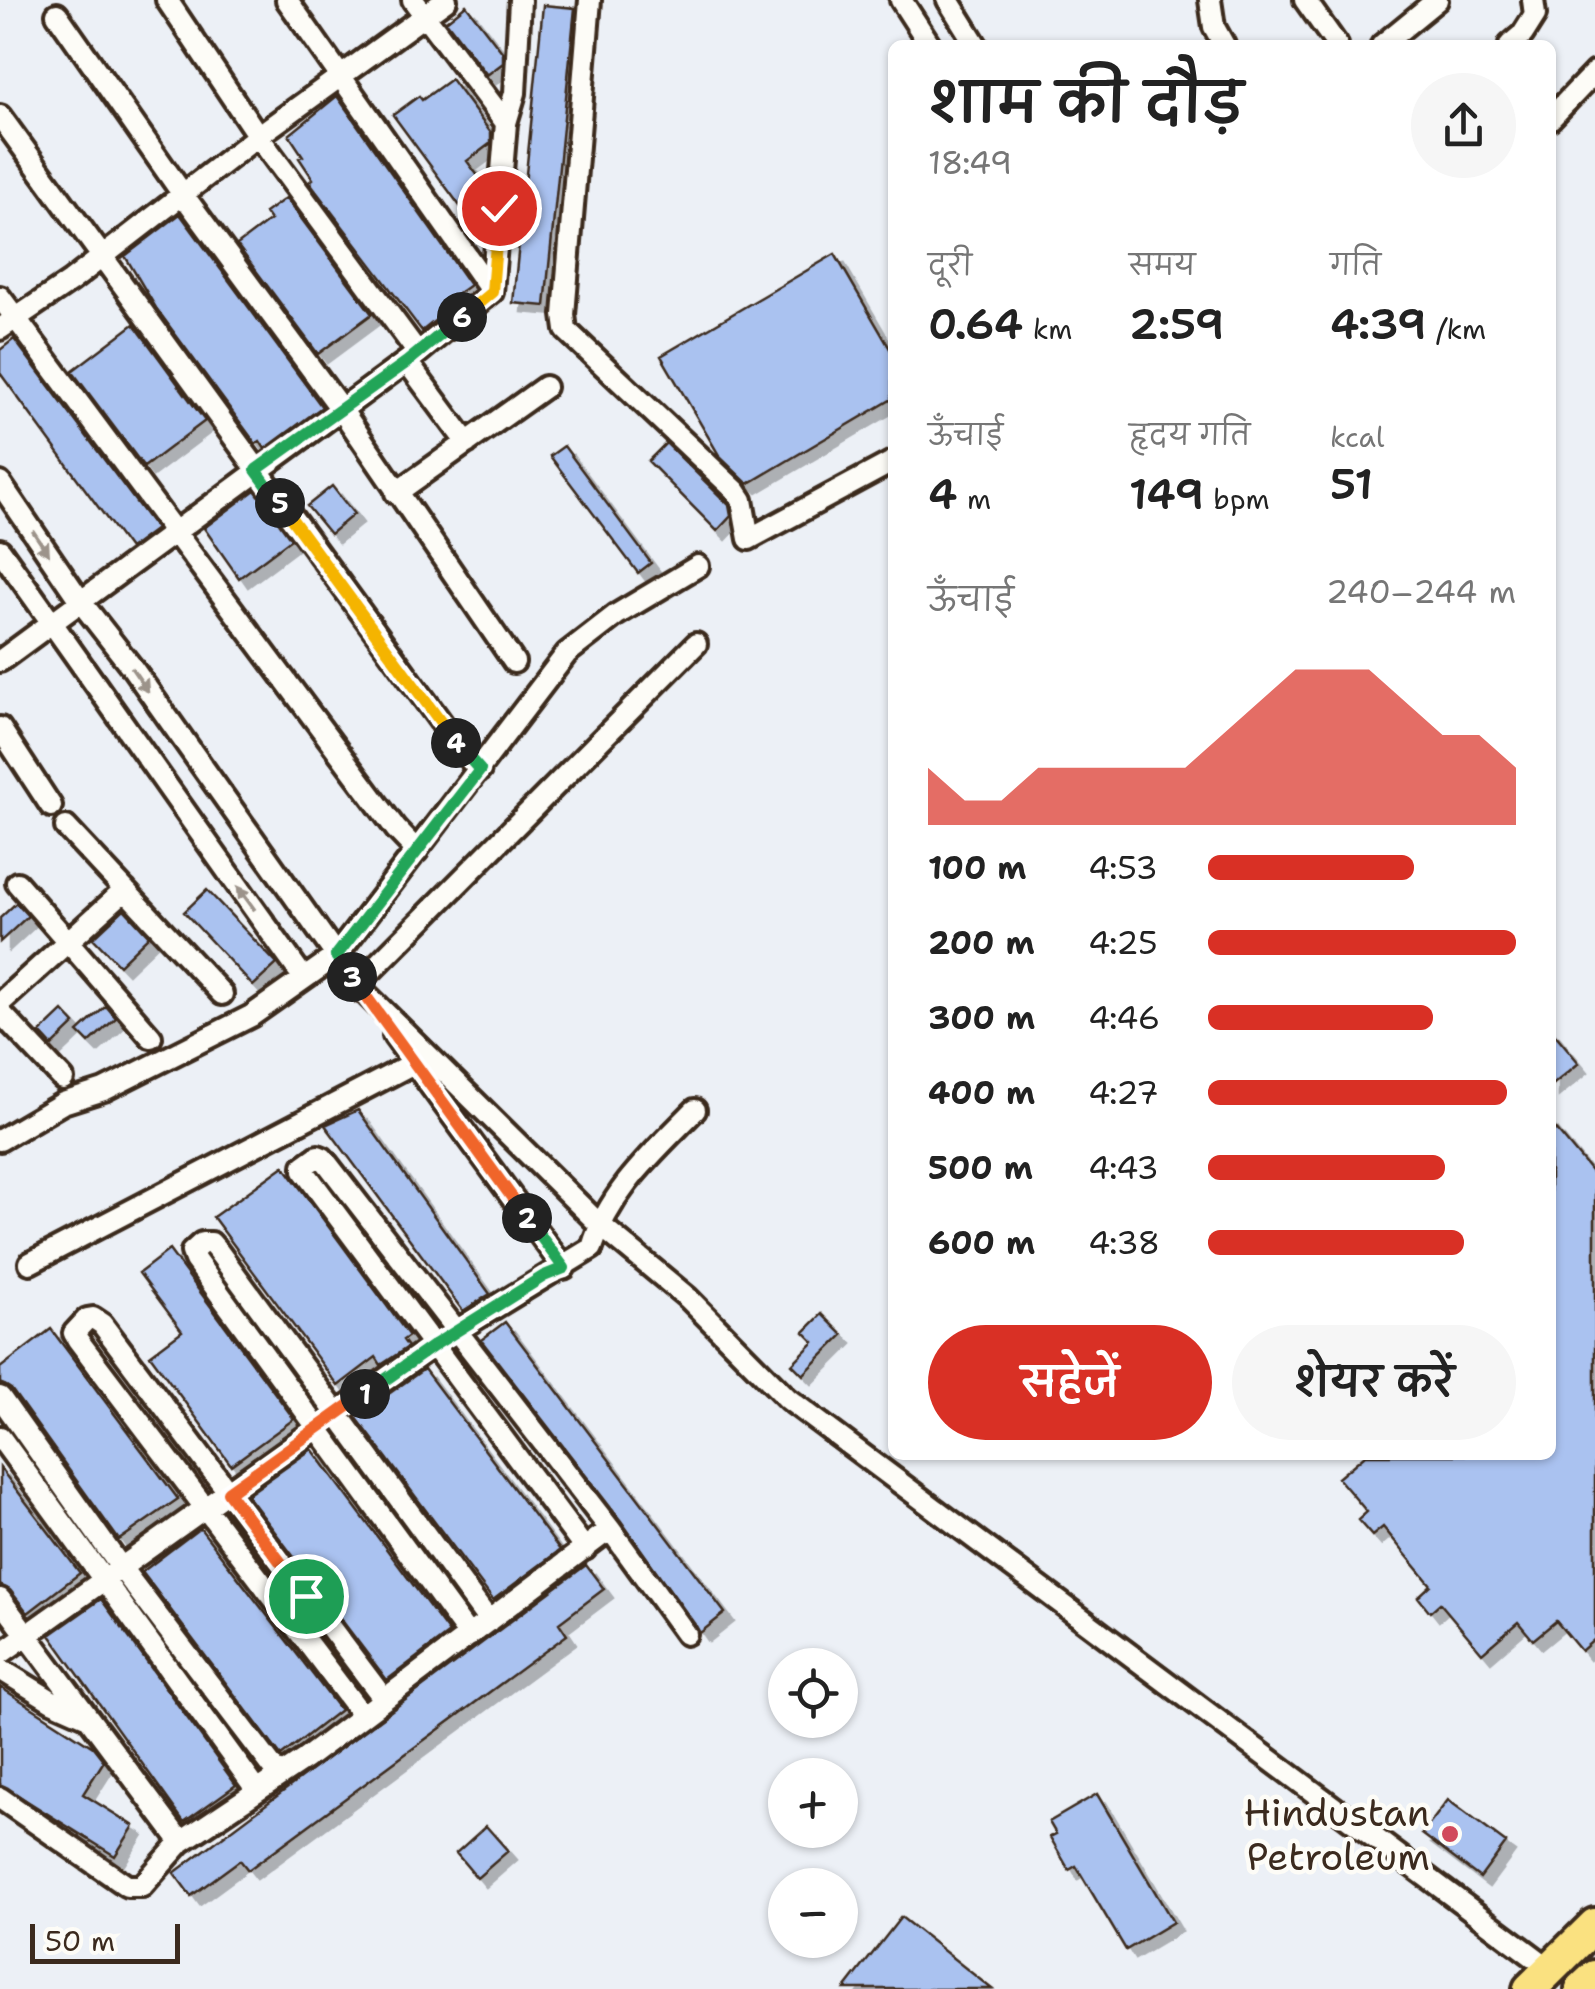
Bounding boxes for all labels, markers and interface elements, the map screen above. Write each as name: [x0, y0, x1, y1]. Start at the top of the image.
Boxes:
text: शाम की दौड़: [928, 66, 1243, 140]
button: share: [1411, 73, 1516, 178]
text: 18:49: [928, 141, 1012, 184]
pin: [457, 166, 542, 251]
icon: check: [472, 181, 527, 236]
text: दूरी: [928, 246, 972, 284]
text: समय: [1129, 246, 1196, 284]
text: गति: [1330, 246, 1381, 284]
pin: 6: [437, 292, 487, 342]
text: 0.64: [928, 296, 1023, 352]
text: 2:59: [1129, 296, 1224, 352]
text: 4:39: [1330, 296, 1426, 352]
text: 6: [452, 298, 472, 336]
text: km: [1023, 310, 1072, 348]
text: /km: [1426, 310, 1486, 348]
text: ऊँचाई: [928, 416, 1003, 454]
text: हृदय गति: [1129, 416, 1250, 454]
text: kcal: [1330, 418, 1384, 456]
text: 51: [1330, 456, 1373, 512]
text: 4: [928, 466, 957, 522]
text: 149: [1129, 466, 1204, 522]
pin: 5: [255, 478, 305, 528]
text: m: [957, 480, 991, 518]
text: bpm: [1204, 480, 1270, 518]
text: 5: [271, 484, 289, 522]
one-way arrow: [31, 529, 49, 556]
text: 240–244 m: [1326, 570, 1516, 613]
text: ऊँचाई: [928, 578, 1014, 621]
one-way arrow: [130, 666, 150, 693]
pin: 4: [431, 718, 481, 768]
text: 4: [446, 724, 466, 762]
text: 100 m: [928, 846, 1027, 889]
text: 4:53: [1088, 846, 1158, 889]
one-way arrow: [237, 885, 256, 911]
text: 200 m: [928, 921, 1035, 964]
text: 4:25: [1088, 921, 1158, 964]
pin: 3: [327, 952, 377, 1002]
text: 3: [342, 958, 362, 996]
text: 300 m: [928, 996, 1035, 1039]
text: 4:46: [1088, 996, 1160, 1039]
text: 400 m: [928, 1071, 1035, 1114]
text: 4:27: [1088, 1071, 1159, 1114]
text: 500 m: [928, 1146, 1033, 1189]
text: 4:43: [1088, 1146, 1159, 1189]
pin: 2: [502, 1193, 552, 1243]
text: 2: [517, 1199, 537, 1237]
text: 600 m: [928, 1221, 1035, 1264]
text: 4:38: [1088, 1221, 1160, 1264]
button: सहेजें: [928, 1325, 1212, 1440]
button: शेयर करें: [1232, 1325, 1516, 1440]
pin: 1: [340, 1369, 390, 1419]
text: 1: [359, 1375, 371, 1413]
pin: [264, 1554, 349, 1639]
icon: arrive: [279, 1569, 334, 1624]
map controls: [768, 1648, 858, 1958]
button: locate: [768, 1648, 858, 1738]
button: +: [768, 1758, 858, 1848]
place label: Hindustan Petroleum: [1244, 1787, 1430, 1882]
marker: Hindustan Petroleum: [1439, 1823, 1461, 1845]
button: −: [768, 1868, 858, 1958]
scale bar: [30, 1919, 180, 1964]
text: 50 m: [45, 1922, 115, 1960]

